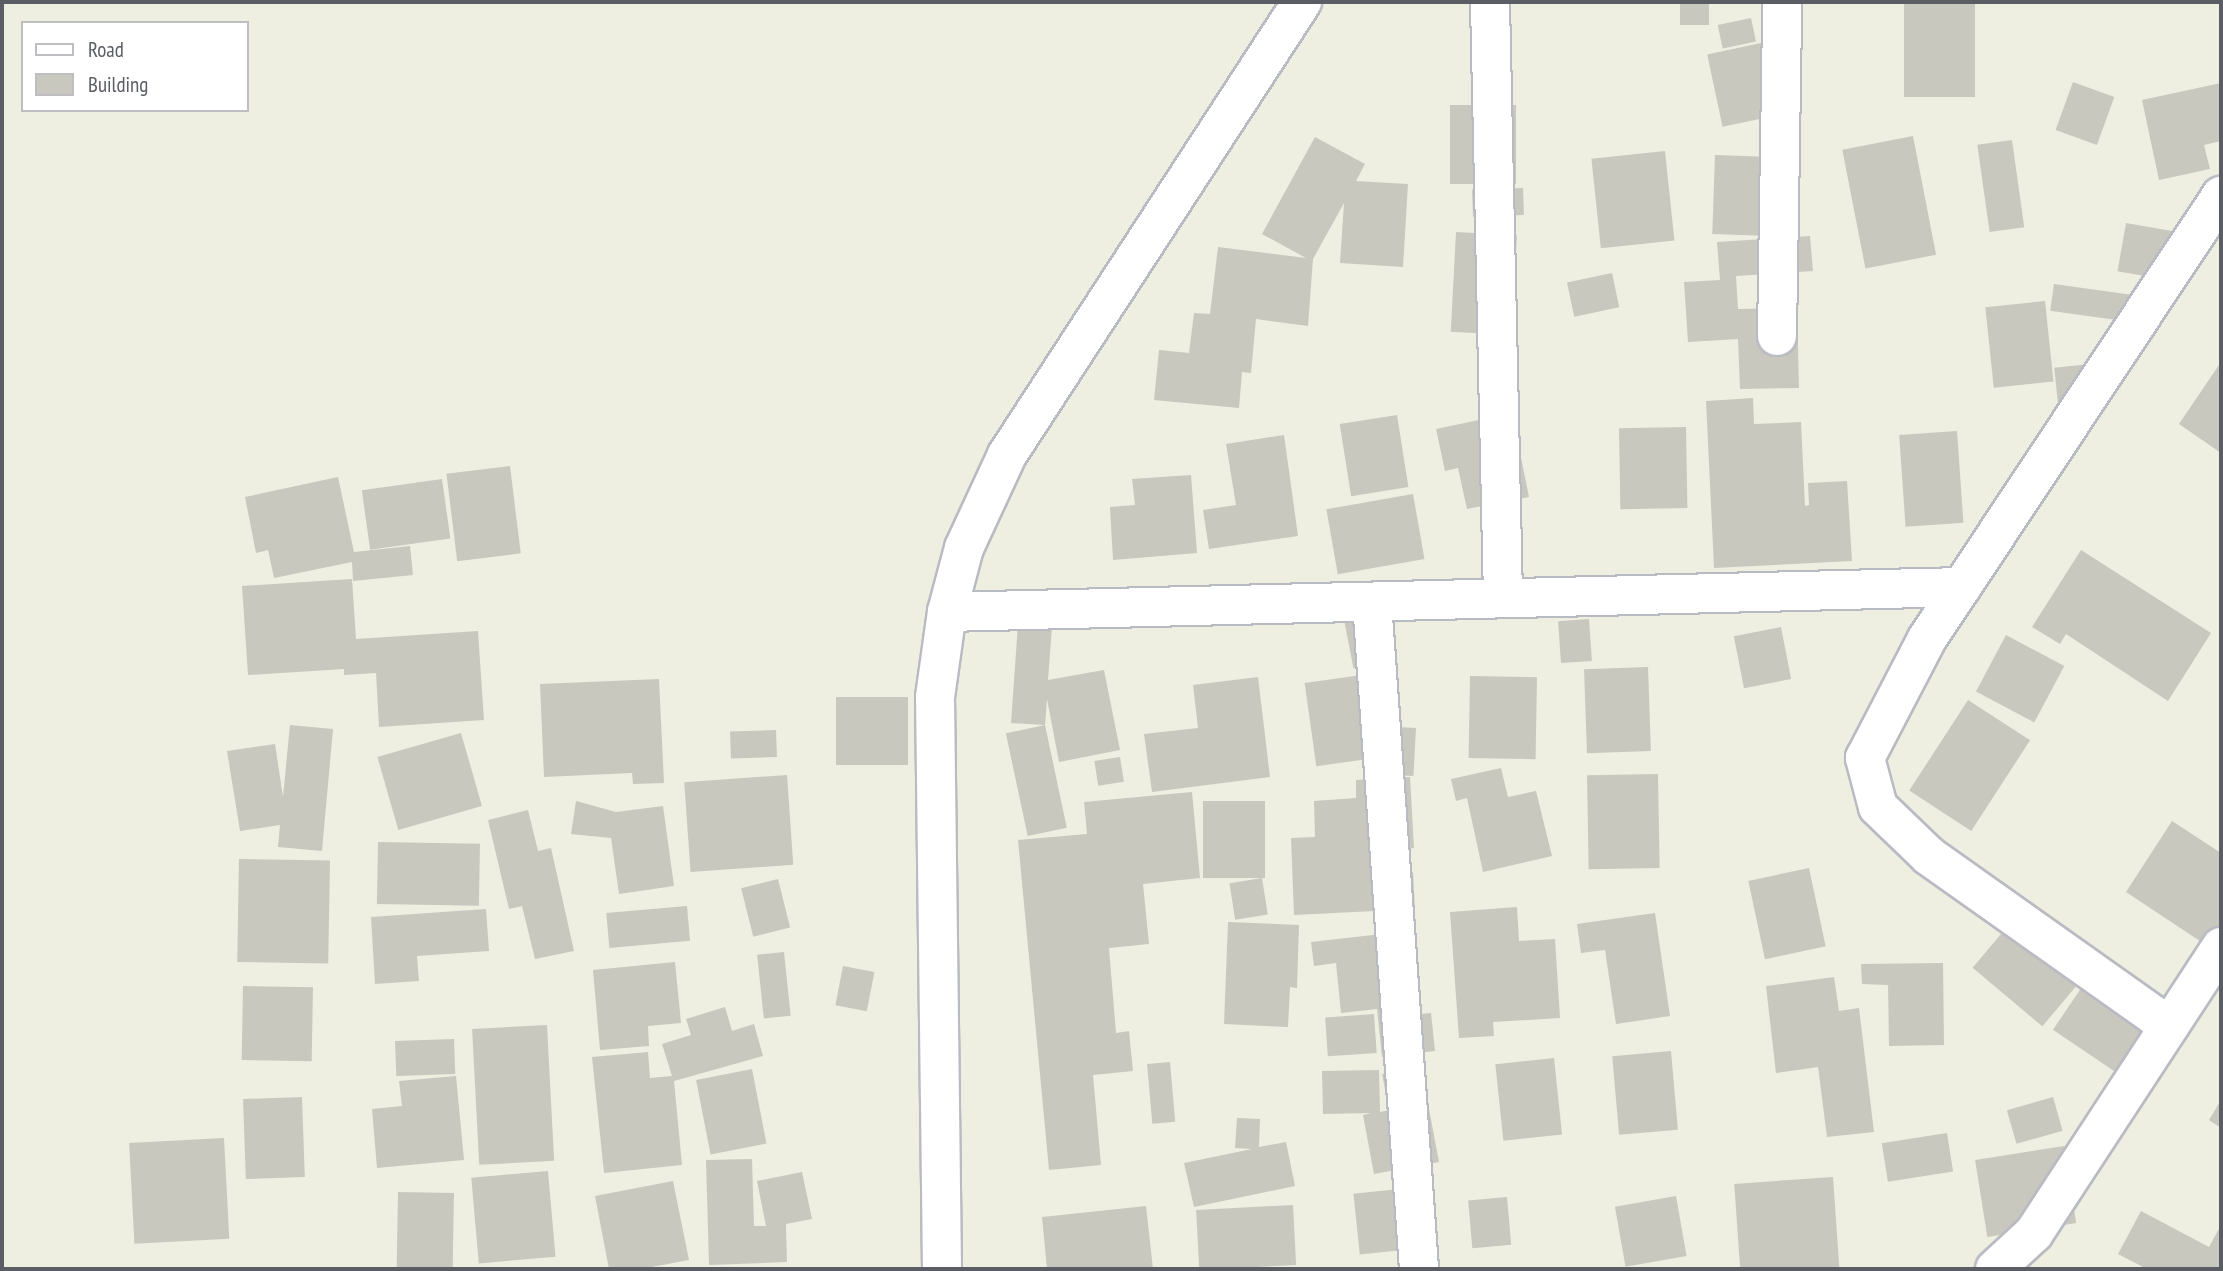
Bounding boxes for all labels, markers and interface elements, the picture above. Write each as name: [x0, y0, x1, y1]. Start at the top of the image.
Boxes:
legend: [21, 21, 248, 112]
text: Road: [88, 36, 124, 63]
text: Building: [88, 71, 148, 98]

